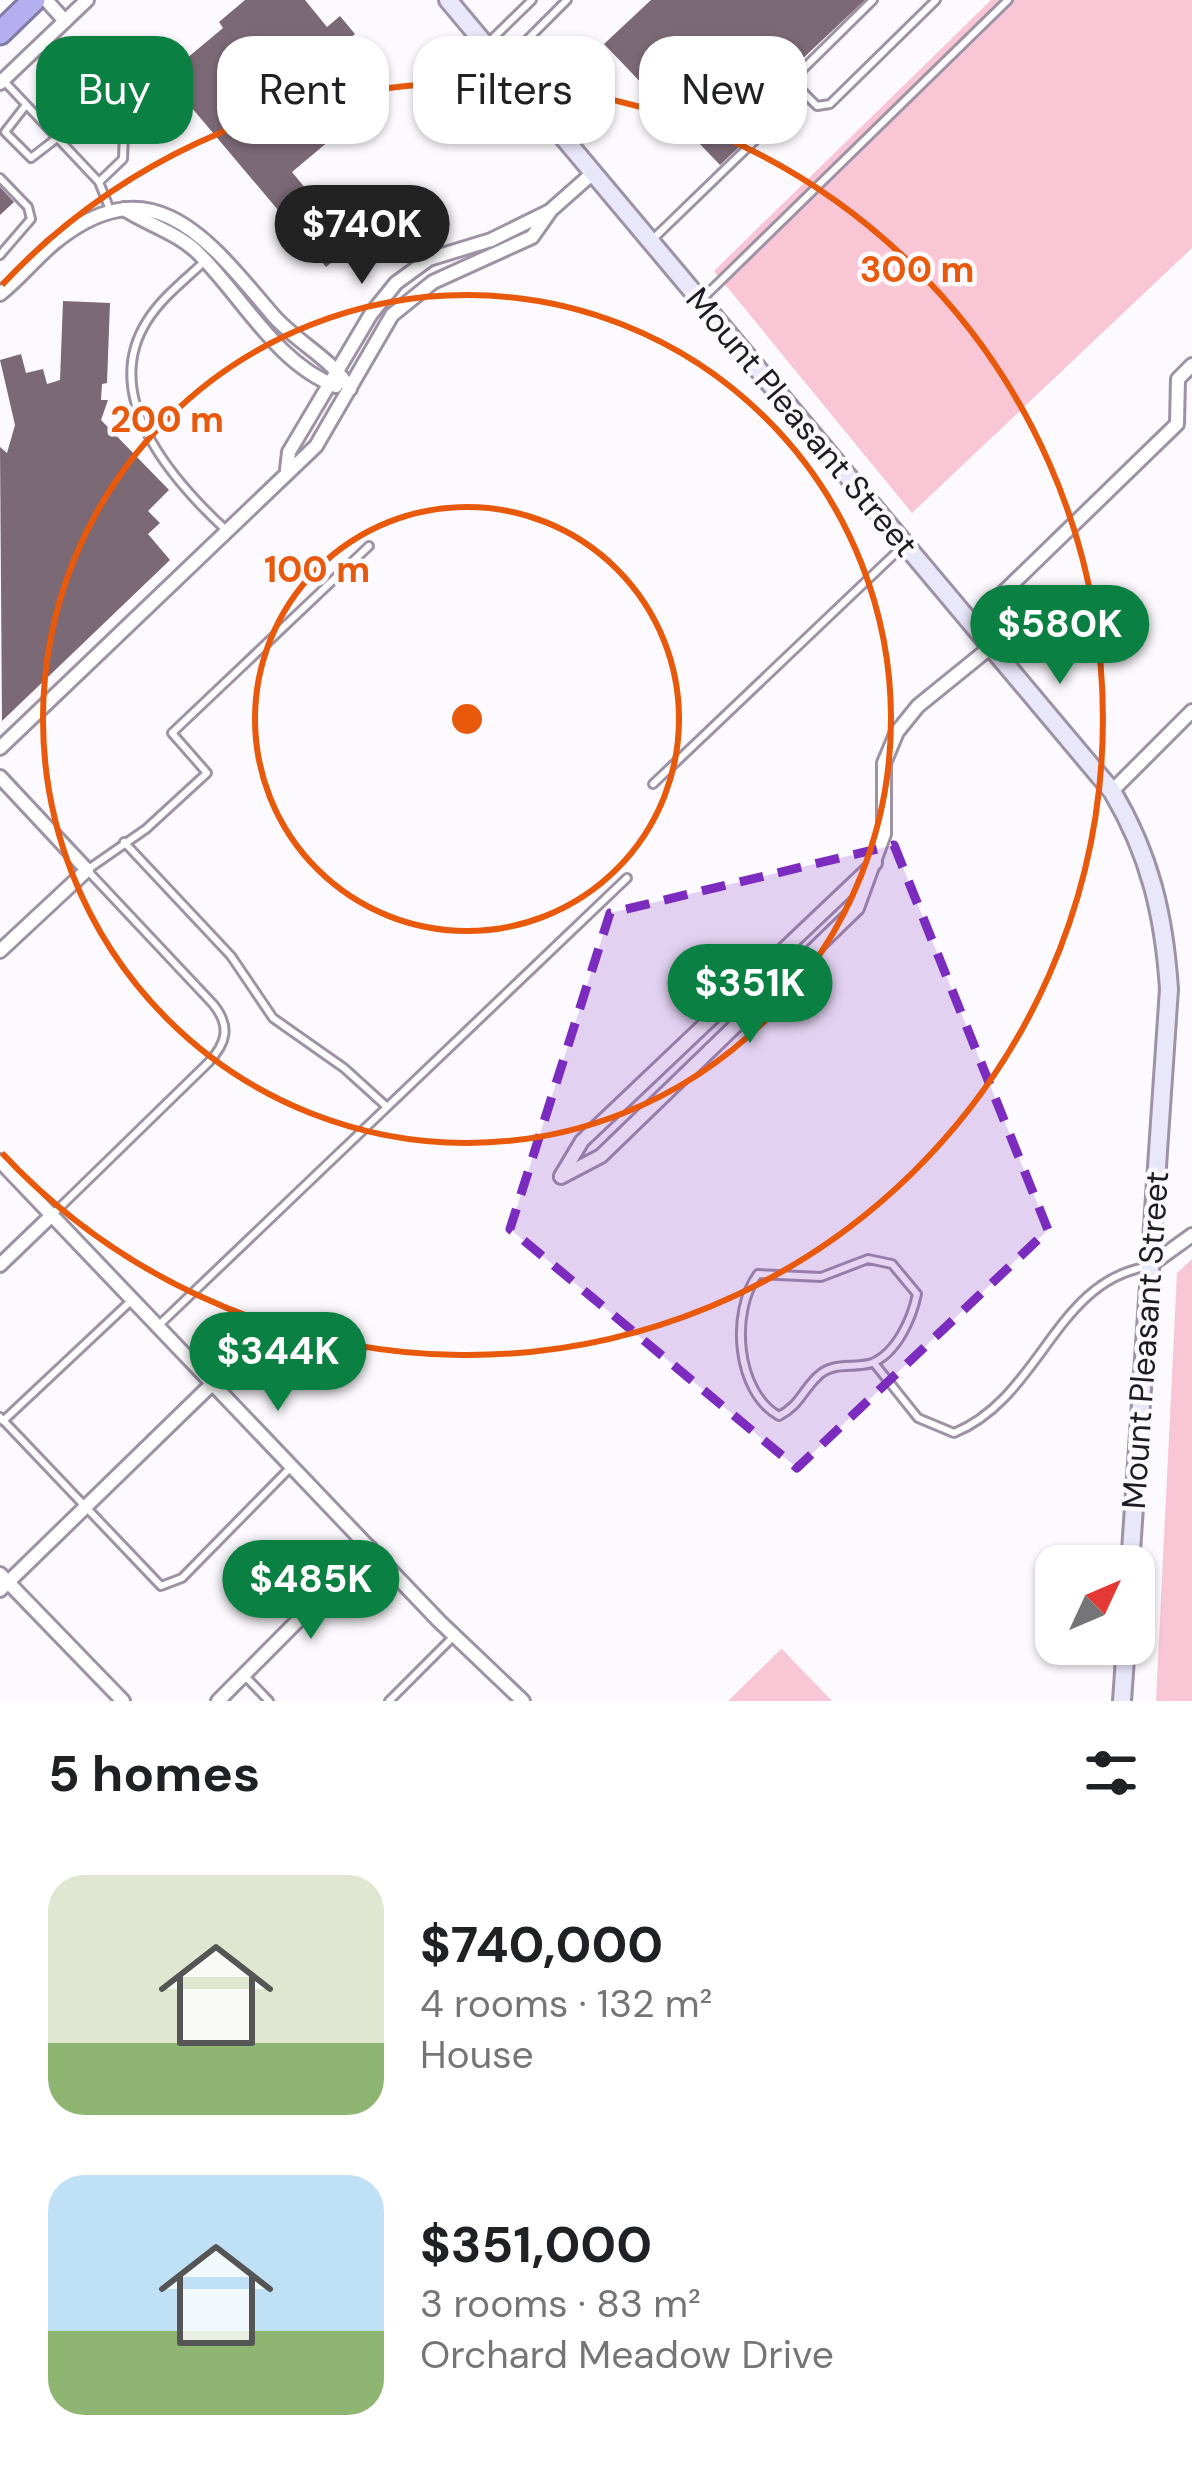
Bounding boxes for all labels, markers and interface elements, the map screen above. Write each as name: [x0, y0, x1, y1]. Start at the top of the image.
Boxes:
chip: Buy: [36, 36, 193, 144]
chip: Rent: [217, 36, 389, 144]
chip: Filters: [413, 36, 615, 144]
chip: New: [639, 36, 807, 144]
pin: $740K: [278, 185, 446, 287]
text: $740K: [302, 198, 422, 249]
text: 300 m: [860, 246, 974, 293]
street label: Mount Pleasant Street: [677, 278, 927, 566]
text: 200 m: [110, 396, 224, 443]
text: 100 m: [264, 546, 370, 593]
pin: $580K: [976, 585, 1144, 687]
text: $580K: [997, 598, 1123, 649]
centre of rings: [446, 698, 488, 740]
pin: $351K: [666, 944, 834, 1046]
text: $351K: [695, 957, 806, 1008]
street label: Mount Pleasant Street: [1112, 1170, 1178, 1510]
pin: $344K: [194, 1312, 362, 1414]
text: $344K: [216, 1325, 340, 1376]
pin: $485K: [227, 1540, 395, 1642]
north arrow: [1035, 1545, 1155, 1665]
map controls: [1035, 1545, 1155, 1665]
text: $485K: [249, 1553, 373, 1604]
text: 5 homes: [48, 1740, 260, 1807]
icon: filters: [1078, 1740, 1144, 1806]
text: $740,000: [420, 1911, 663, 1978]
icon: home: [144, 1923, 288, 2067]
text: 4 rooms · 132 m²: [420, 1978, 712, 2029]
text: House: [420, 2029, 534, 2080]
text: $351,000: [420, 2211, 652, 2278]
icon: home: [144, 2223, 288, 2367]
text: 3 rooms · 83 m²: [420, 2278, 701, 2329]
text: Orchard Meadow Drive: [420, 2329, 834, 2380]

